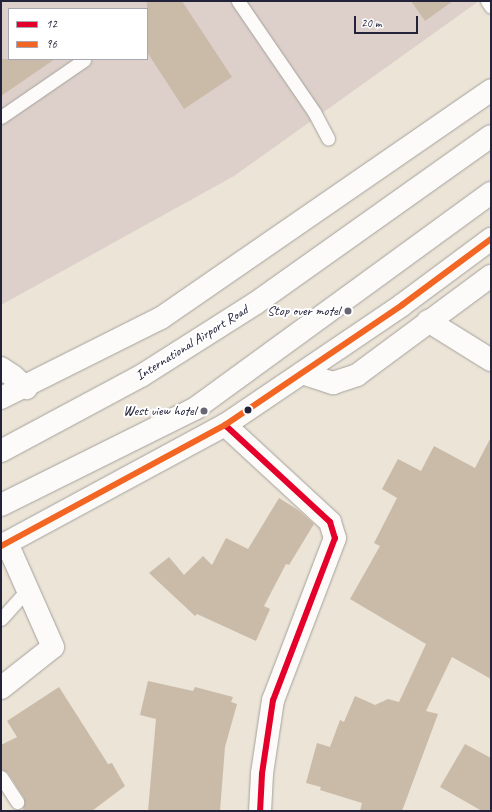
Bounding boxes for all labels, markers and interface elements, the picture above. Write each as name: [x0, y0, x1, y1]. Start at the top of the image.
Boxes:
legend: [8, 8, 148, 60]
scale bar: [356, 8, 420, 34]
text: 20 m: [361, 15, 381, 31]
text: 12: [46, 16, 57, 32]
text: 96: [46, 36, 57, 52]
street label: International Airport Road: [133, 302, 251, 384]
place label: Stop over motel: [267, 303, 340, 319]
marker: Stop over motel: [343, 306, 353, 316]
place label: West view hotel: [123, 403, 196, 419]
unlabelled marker: [243, 405, 253, 415]
marker: West view hotel: [199, 406, 209, 416]

